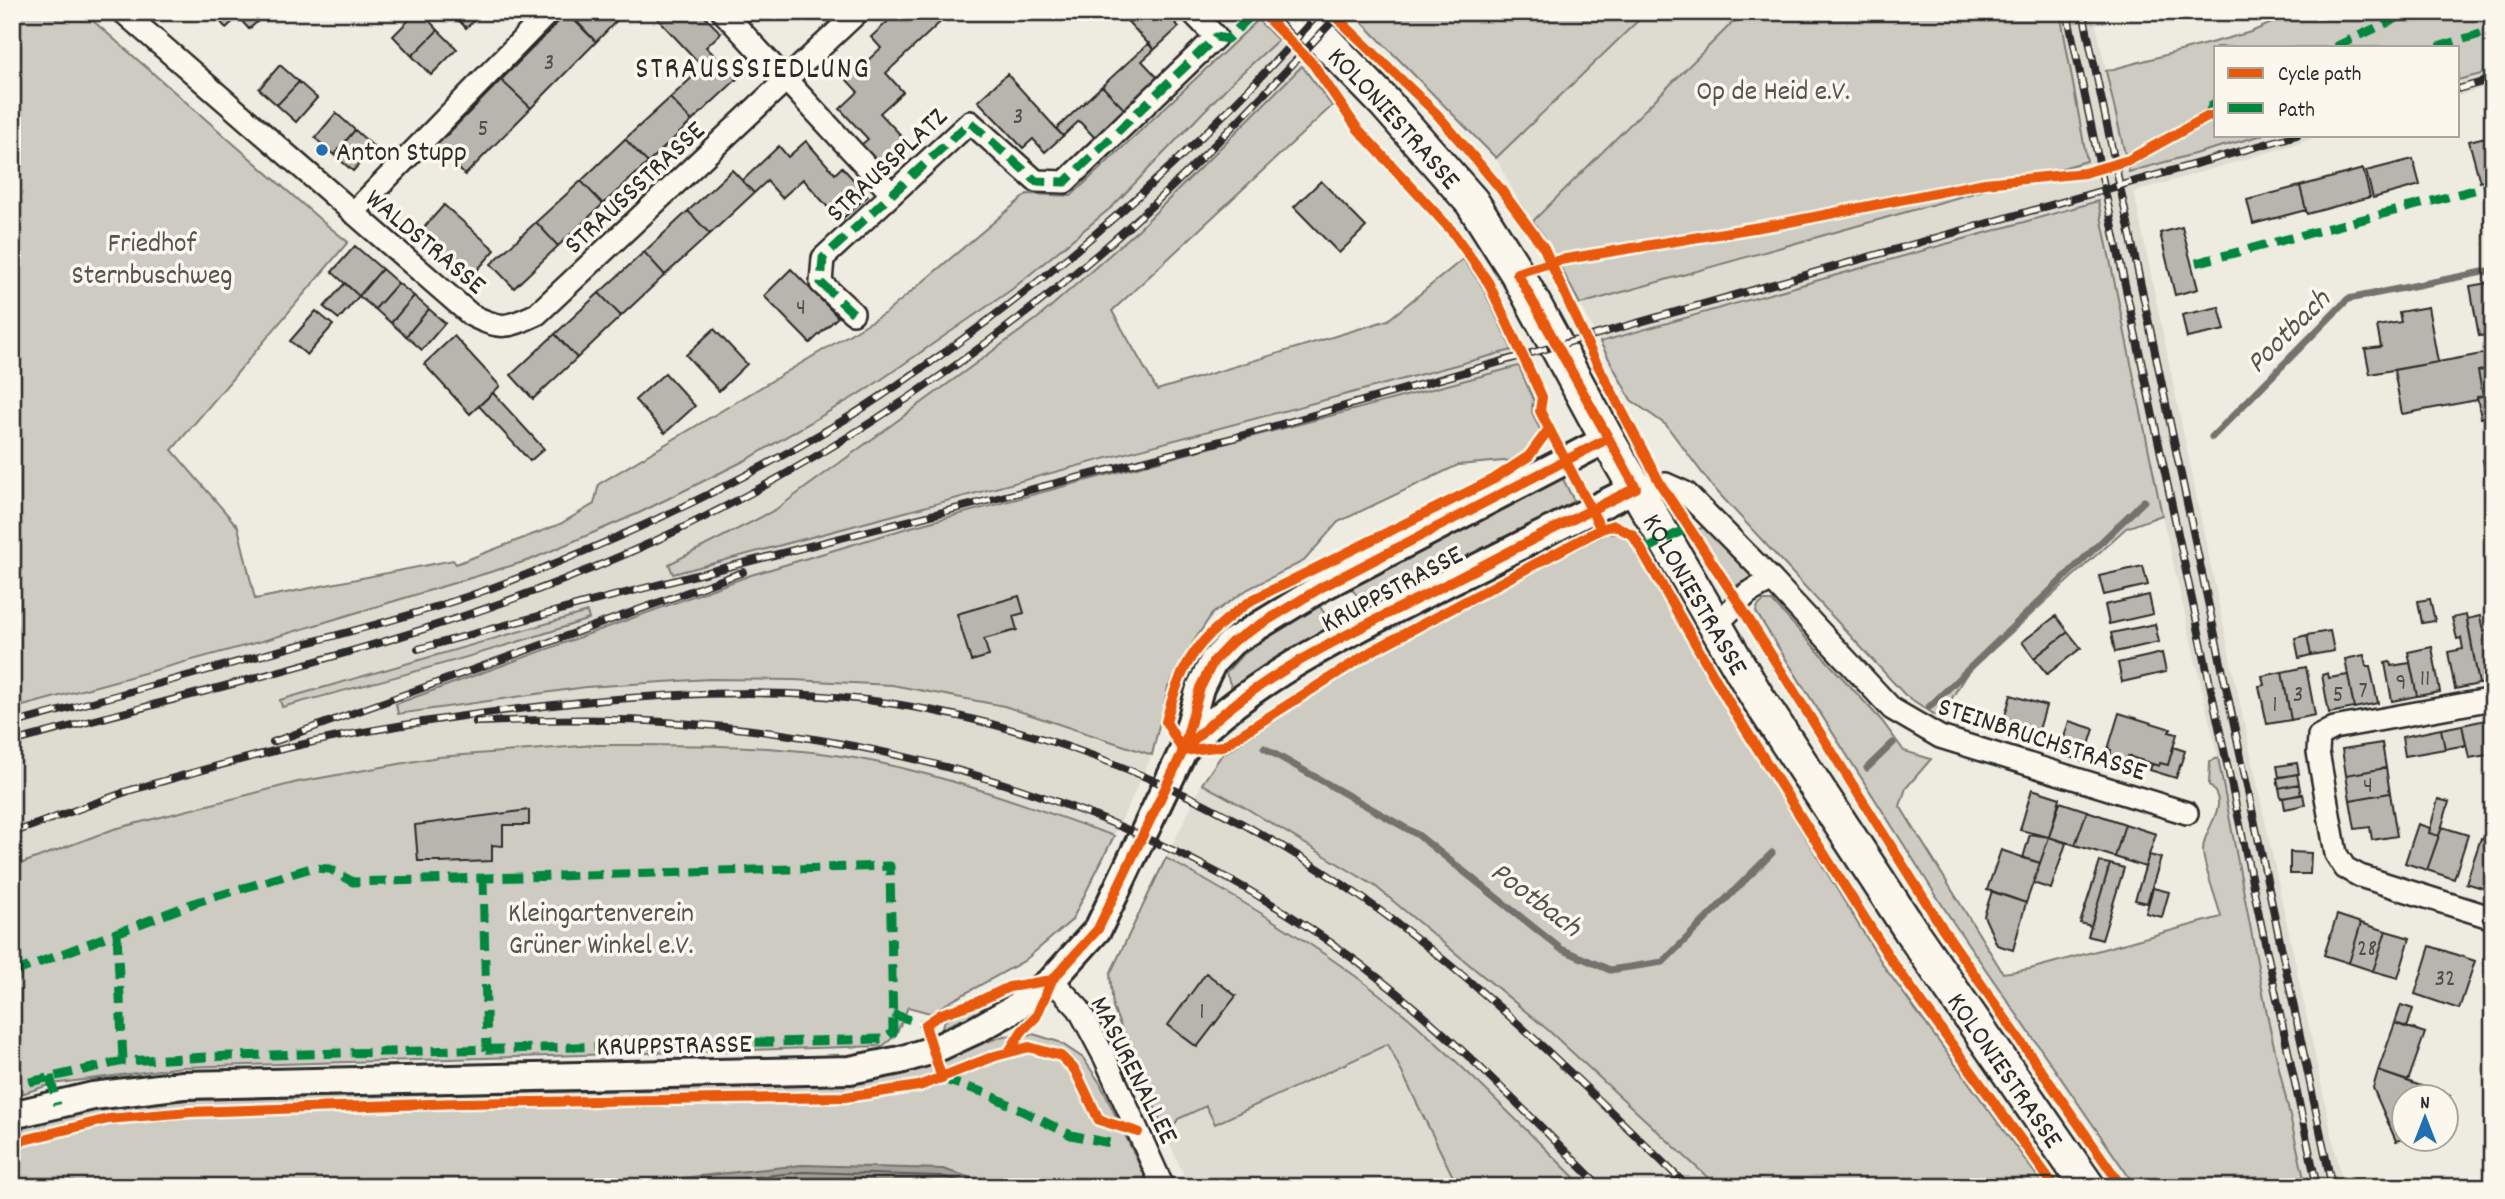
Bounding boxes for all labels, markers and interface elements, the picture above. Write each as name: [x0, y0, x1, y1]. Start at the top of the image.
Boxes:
street label: KOLONIESTRASSE: [1316, 40, 1468, 201]
legend: [2214, 46, 2460, 136]
house number: 3: [544, 47, 554, 81]
district label: STRAUSSSIEDLUNG: [635, 50, 871, 93]
text: Cycle path: [2278, 61, 2361, 91]
park label: Op de Heid e.V.: [1696, 74, 1850, 114]
text: Path: [2278, 97, 2315, 127]
street label: STRAUSSPLATZ: [819, 99, 959, 234]
house number: 3: [1013, 101, 1023, 135]
house number: 5: [477, 113, 489, 147]
street label: STRAUSSSTRASSE: [557, 113, 716, 266]
place label: Anton Stupp: [336, 135, 467, 175]
marker: Anton Stupp: [314, 142, 330, 158]
street label: WALDSTRASSE: [355, 181, 493, 307]
park label: Friedhof Sternbuschweg: [71, 226, 233, 298]
water label: Pootbach: [2238, 280, 2343, 385]
house number: 4: [796, 292, 806, 326]
street label: KOLONIESTRASSE: [1630, 507, 1756, 685]
street label: KRUPPSTRASSE: [1315, 537, 1472, 646]
house number: 11: [2420, 663, 2430, 697]
house number: 9: [2396, 667, 2407, 701]
house number: 7: [2358, 675, 2368, 709]
house number: 3: [2293, 679, 2303, 713]
house number: 5: [2332, 679, 2344, 713]
street label: STEINBRUCHSTRASSE: [1932, 689, 2151, 794]
house number: 1: [2272, 689, 2278, 723]
house number: 4: [2363, 770, 2373, 804]
water label: Pootbach: [1480, 853, 1590, 951]
park label: Kleingartenverein Grüner Winkel e.V.: [508, 896, 694, 968]
house number: 28: [2357, 933, 2377, 967]
house number: 32: [2434, 963, 2456, 997]
street label: KOLONIESTRASSE: [1934, 986, 2071, 1159]
street label: MASURENALLEE: [1077, 990, 1186, 1152]
house number: 1: [1199, 996, 1205, 1030]
street label: KRUPPSTRASSE: [596, 1027, 752, 1069]
north arrow: [2390, 1084, 2460, 1154]
text: N: [2420, 1091, 2430, 1118]

